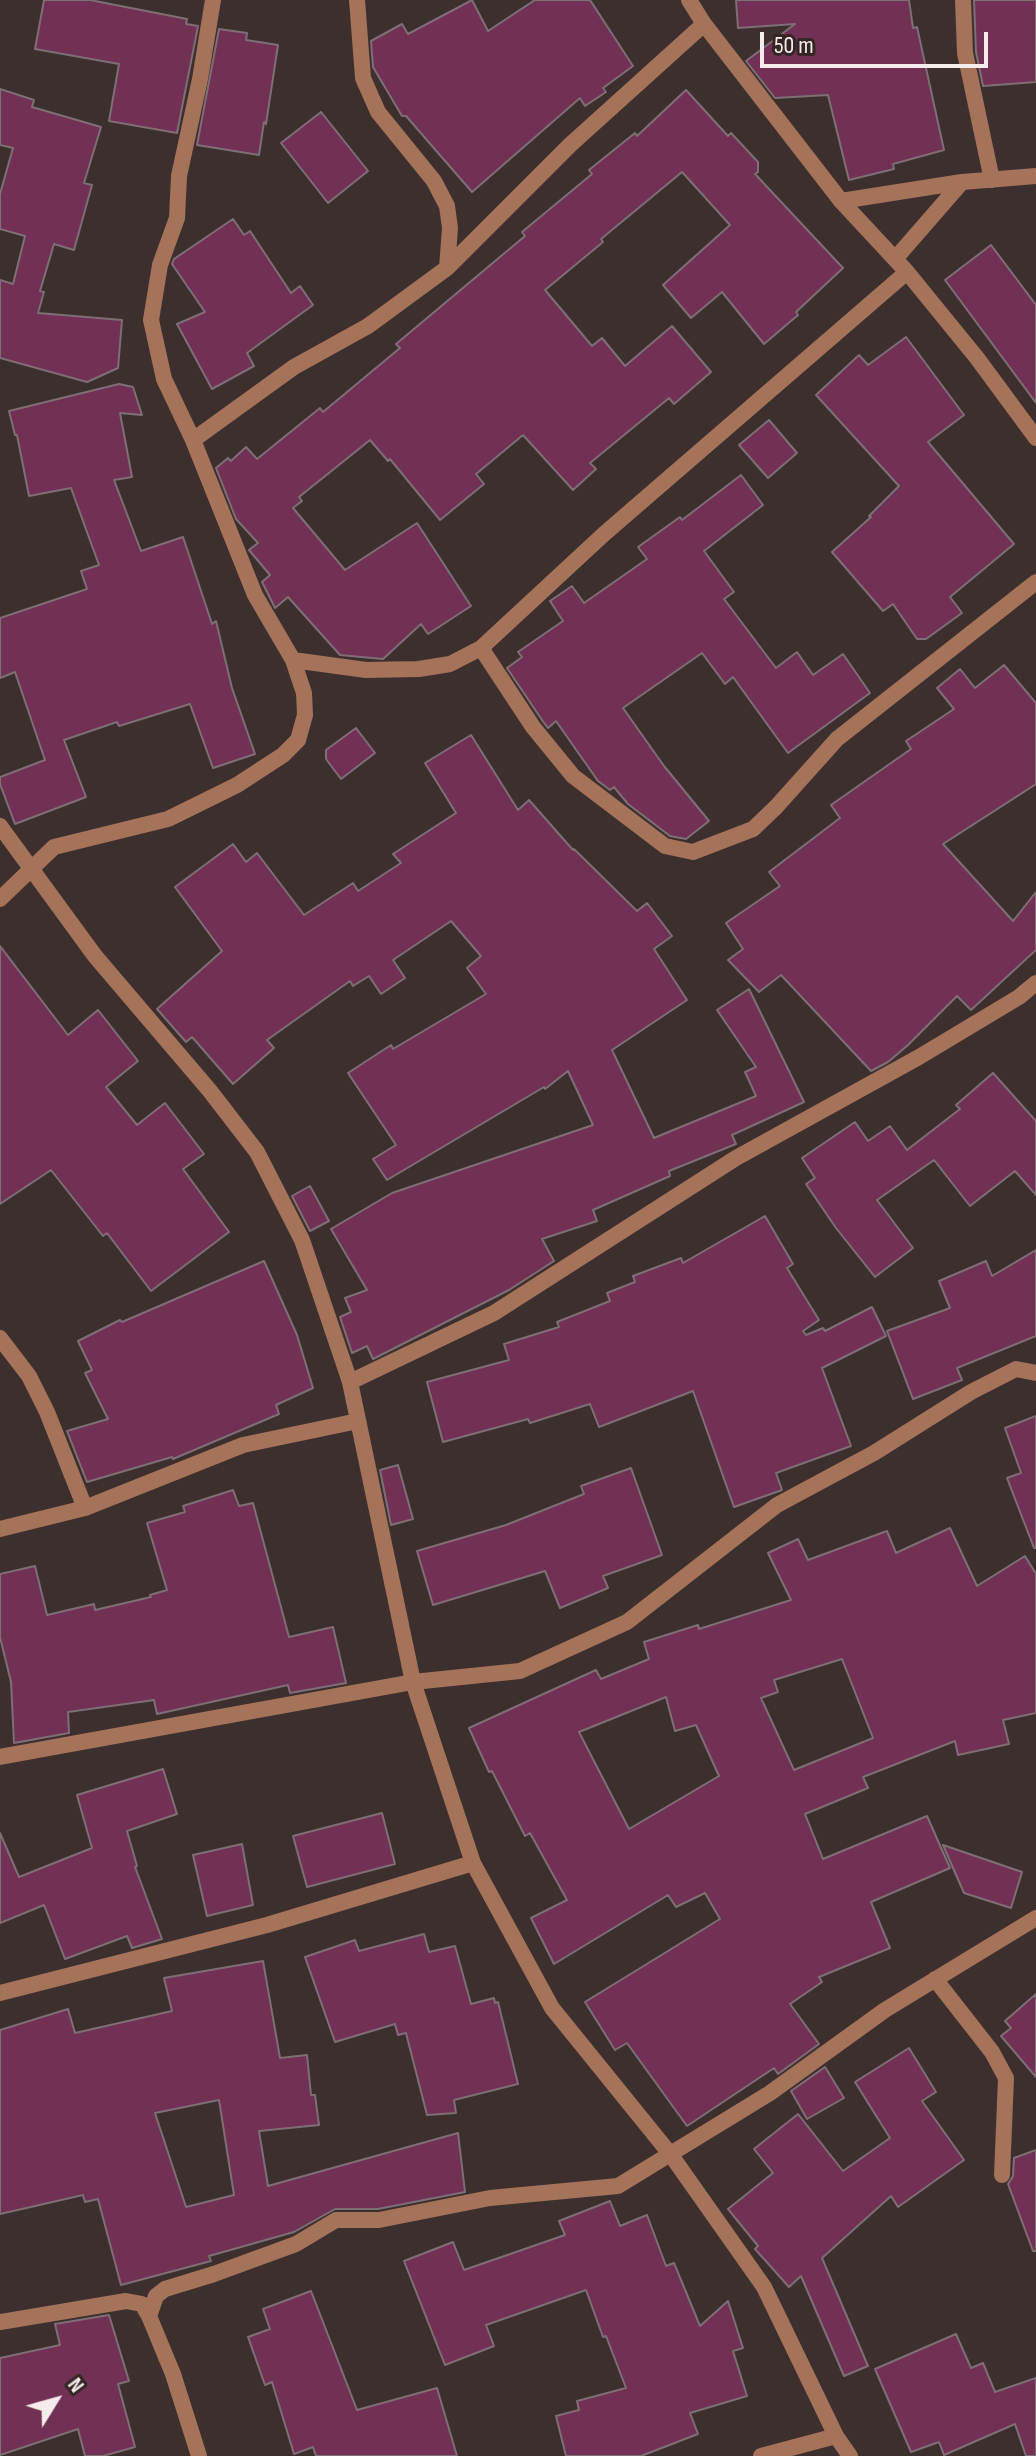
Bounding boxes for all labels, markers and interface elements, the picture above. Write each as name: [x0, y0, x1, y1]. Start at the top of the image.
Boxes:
scale bar: [764, 16, 992, 66]
text: 50 m: [774, 31, 814, 60]
north arrow: [16, 2360, 96, 2440]
text: N: [61, 2372, 90, 2398]

